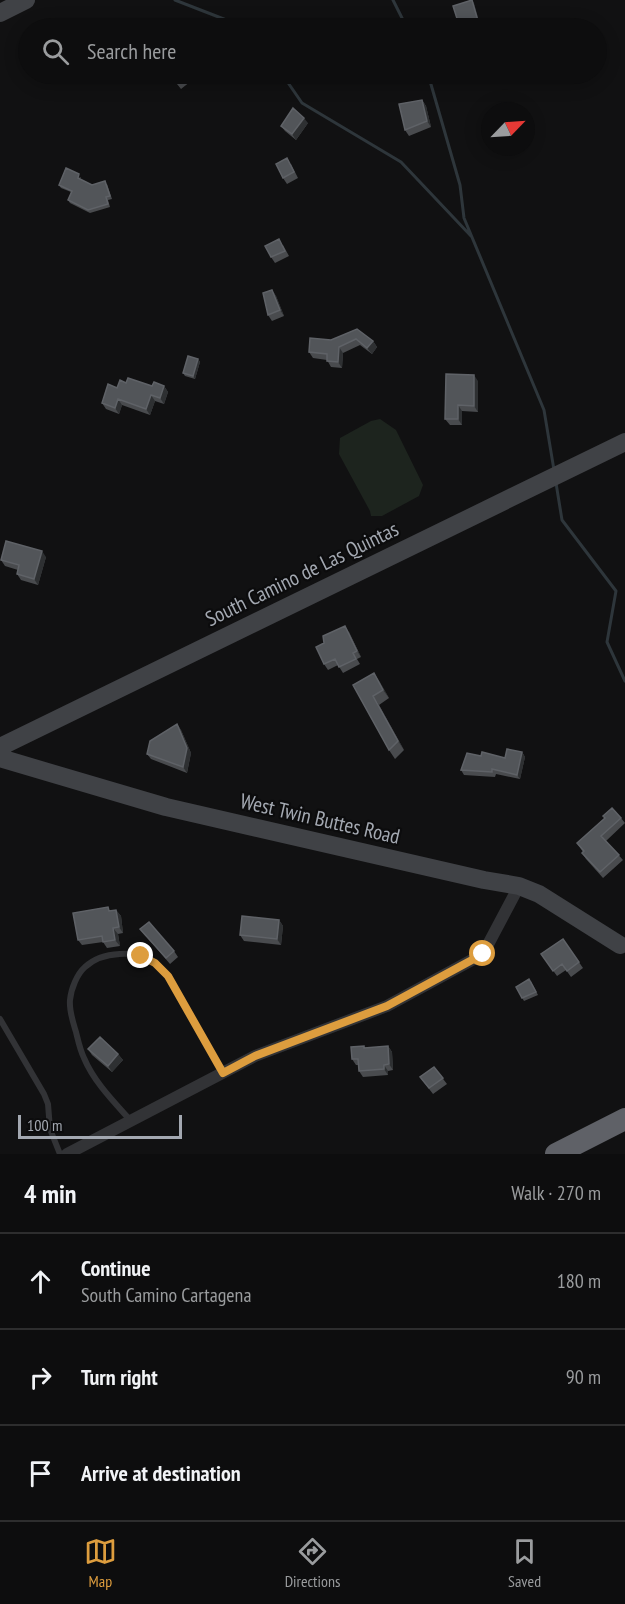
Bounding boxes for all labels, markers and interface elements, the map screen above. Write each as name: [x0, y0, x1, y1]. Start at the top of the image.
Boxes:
search box: [18, 18, 607, 84]
icon: search: [39, 35, 72, 68]
text: Search here: [87, 37, 176, 65]
north arrow: [481, 102, 535, 156]
street label: South Camino de Las Quintas: [201, 515, 403, 632]
street label: West Twin Buttes Road: [238, 787, 403, 850]
route start: [469, 940, 495, 966]
route end: [127, 942, 153, 968]
scale bar: [18, 1112, 182, 1140]
text: 100 m: [27, 1115, 62, 1135]
text: 4 min: [24, 1177, 77, 1210]
text: Walk · 270 m: [511, 1180, 601, 1206]
text: Continue: [81, 1254, 151, 1282]
icon: ahead: [24, 1265, 57, 1298]
text: 180 m: [557, 1268, 601, 1294]
text: South Camino Cartagena: [81, 1282, 251, 1308]
icon: right: [24, 1361, 57, 1394]
text: Turn right: [81, 1363, 158, 1391]
text: 90 m: [566, 1364, 601, 1390]
icon: arrive: [24, 1457, 57, 1490]
text: Arrive at destination: [81, 1459, 241, 1487]
tab: Map: [84, 1535, 117, 1591]
tab: Directions: [285, 1535, 340, 1591]
tab: Saved: [508, 1535, 541, 1591]

